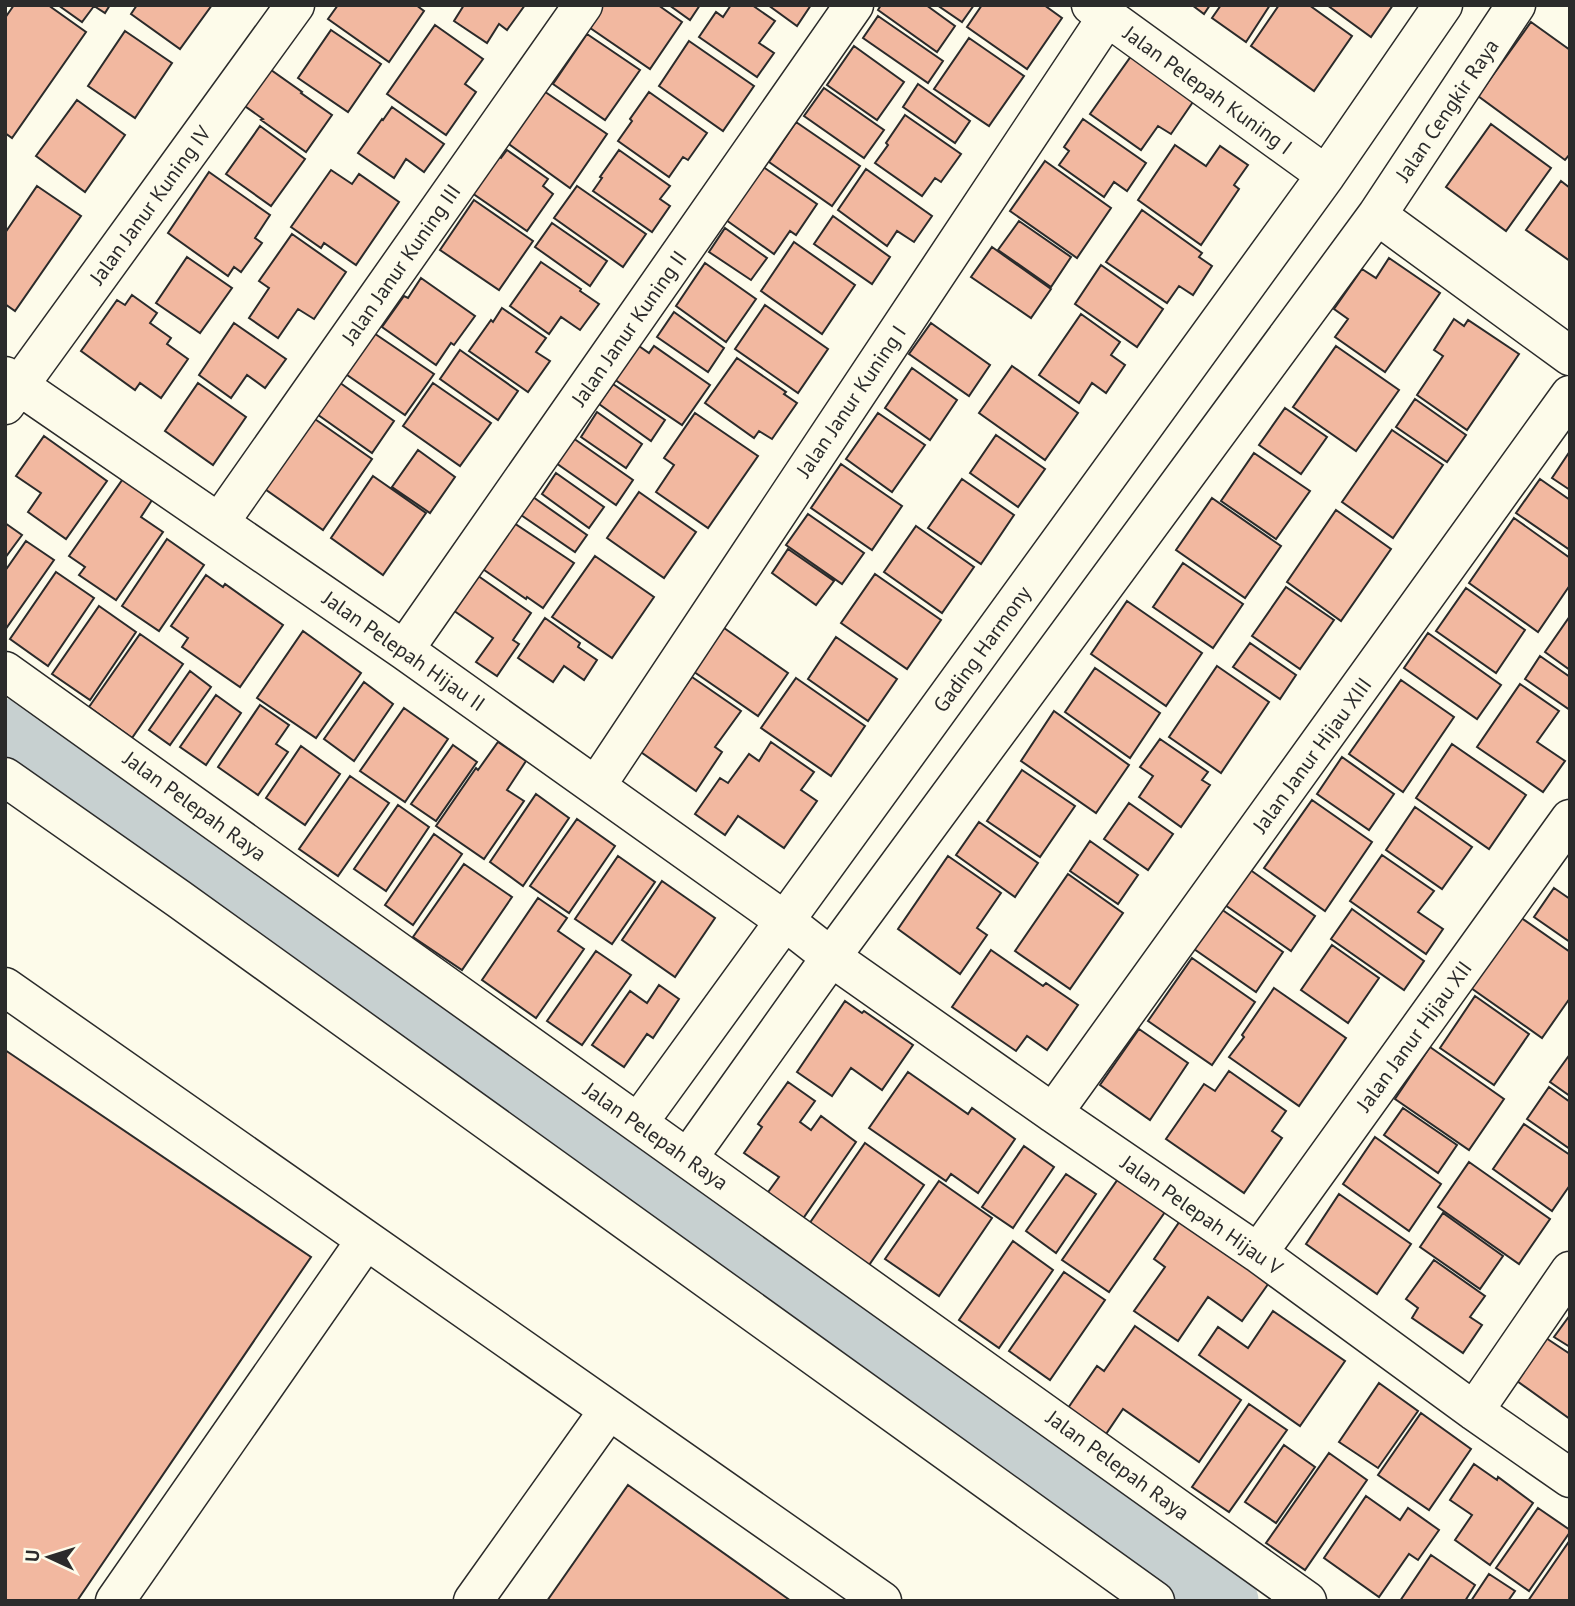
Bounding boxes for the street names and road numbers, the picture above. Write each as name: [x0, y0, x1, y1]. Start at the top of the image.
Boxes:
street label: Jalan Pelepah Kuning I: [1117, 19, 1298, 160]
street label: Jalan Cengkir Raya: [1389, 34, 1505, 187]
street label: Jalan Janur Kuning IV: [83, 120, 217, 290]
street label: Jalan Janur Kuning III: [335, 179, 466, 350]
street label: Jalan Janur Kuning II: [565, 245, 693, 412]
street label: Jalan Janur Kuning I: [790, 320, 912, 483]
street label: Gading Harmony: [927, 580, 1037, 718]
street label: Jalan Pelepah Hijau II: [317, 584, 491, 717]
street label: Jalan Janur Hijau XIII: [1246, 672, 1377, 839]
street label: Jalan Pelepah Raya: [117, 744, 272, 867]
street label: Jalan Janur Hijau XII: [1350, 955, 1478, 1117]
street label: Jalan Pelepah Raya: [578, 1075, 734, 1196]
street label: Jalan Pelepah Hijau V: [1115, 1148, 1288, 1281]
street label: Jalan Pelepah Raya: [1040, 1403, 1195, 1526]

